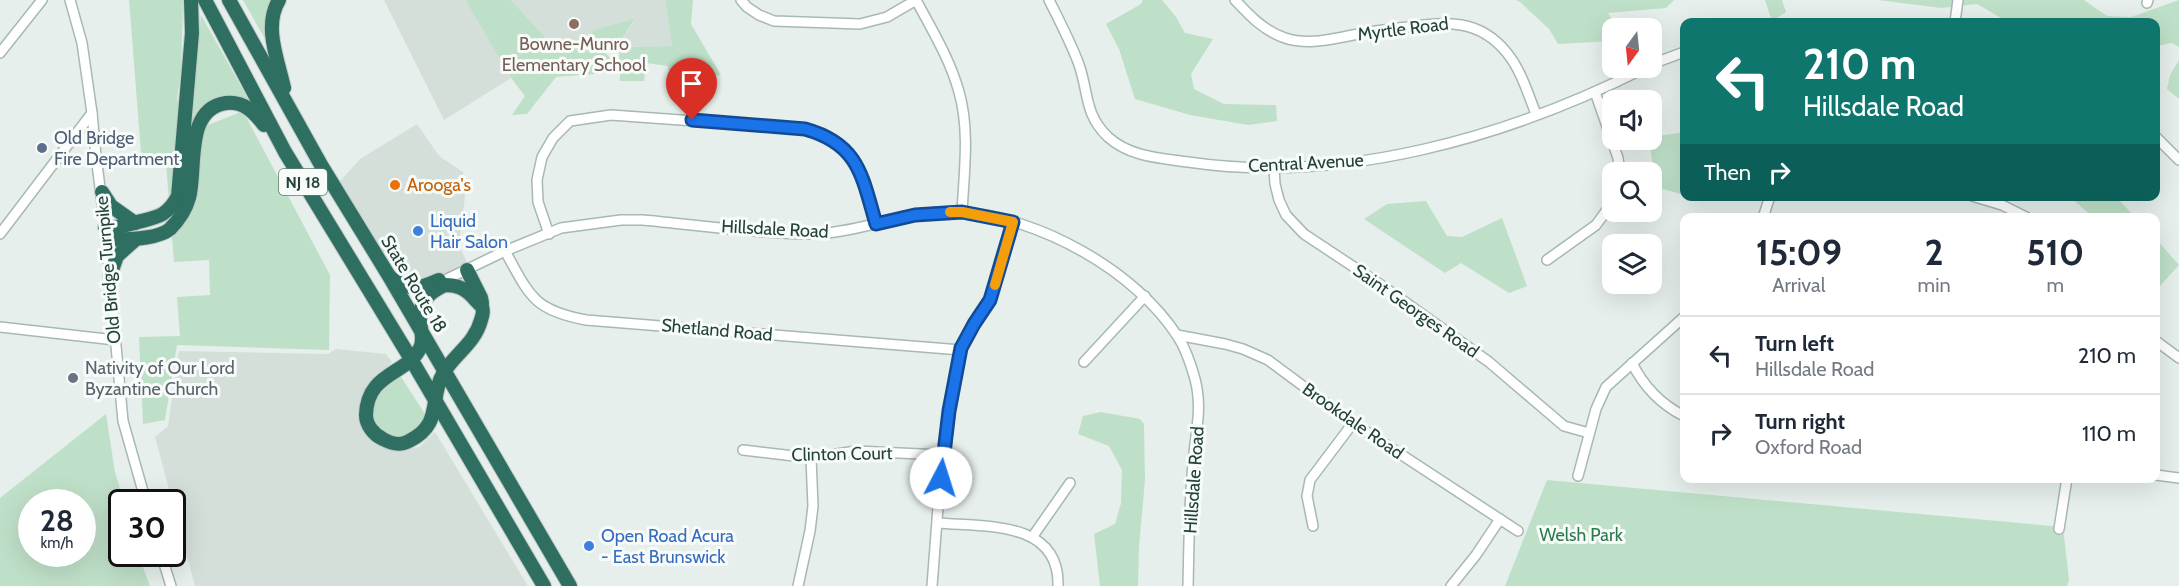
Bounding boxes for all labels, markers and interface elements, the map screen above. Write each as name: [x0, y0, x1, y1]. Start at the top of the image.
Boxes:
street label: Myrtle Road: [1356, 13, 1450, 45]
marker: Bowne-Munro Elementary School: [567, 17, 581, 31]
north arrow: [1602, 18, 1662, 78]
map controls: [1602, 18, 1662, 294]
place label: Bowne-Munro Elementary School: [502, 33, 647, 76]
text: 210 m: [1803, 38, 1916, 90]
icon: left: [1704, 42, 1782, 120]
pin: [666, 58, 717, 120]
icon: arrive: [675, 67, 708, 100]
button: sound: [1602, 90, 1662, 150]
text: Hillsdale Road: [1803, 90, 1964, 123]
place label: Old Bridge Fire Department: [54, 127, 179, 170]
marker: Old Bridge Fire Department: [35, 141, 49, 155]
street label: Central Avenue: [1248, 149, 1364, 177]
icon: right: [1763, 156, 1796, 189]
text: Then: [1704, 159, 1751, 186]
button: search: [1602, 162, 1662, 222]
road number: NJ 18: [279, 169, 327, 195]
place label: Arooga's: [407, 174, 471, 196]
marker: Arooga's: [388, 178, 402, 192]
street label: Old Bridge Turnpike: [91, 195, 125, 345]
place label: Liquid Hair Salon: [430, 210, 508, 253]
street label: Hillsdale Road: [721, 215, 829, 243]
marker: Liquid Hair Salon: [411, 224, 425, 238]
text: 15:09: [1756, 230, 1842, 274]
text: 2: [1925, 230, 1944, 274]
text: 510: [2026, 230, 2084, 274]
street label: State Route 18: [376, 231, 452, 337]
button: layers: [1602, 234, 1662, 294]
street label: Saint Georges Road: [1349, 259, 1483, 363]
text: Arrival: [1772, 273, 1825, 297]
text: min: [1918, 273, 1951, 297]
text: m: [2047, 273, 2064, 297]
street label: Shetland Road: [661, 314, 773, 346]
text: Turn left: [1755, 330, 1834, 357]
icon: left: [1704, 339, 1737, 372]
text: 210 m: [2078, 342, 2136, 369]
place label: Nativity of Our Lord Byzantine Church: [85, 357, 235, 400]
text: Hillsdale Road: [1755, 357, 1874, 381]
marker: Nativity of Our Lord Byzantine Church: [66, 371, 80, 385]
street label: Brookdale Road: [1298, 378, 1408, 464]
text: Turn right: [1755, 408, 1845, 435]
icon: right: [1704, 417, 1737, 450]
text: 110 m: [2082, 420, 2136, 447]
street label: Hillsdale Road: [1179, 426, 1209, 534]
text: Oxford Road: [1755, 435, 1862, 459]
street label: Clinton Court: [791, 442, 893, 466]
position arrow: [909, 446, 973, 510]
speed limit sign: 30: [108, 489, 186, 567]
text: 28: [40, 502, 74, 539]
park label: Welsh Park: [1539, 524, 1624, 546]
place label: Open Road Acura - East Brunswick: [601, 525, 734, 568]
text: km/h: [41, 534, 73, 552]
marker: Open Road Acura - East Brunswick: [582, 539, 596, 553]

